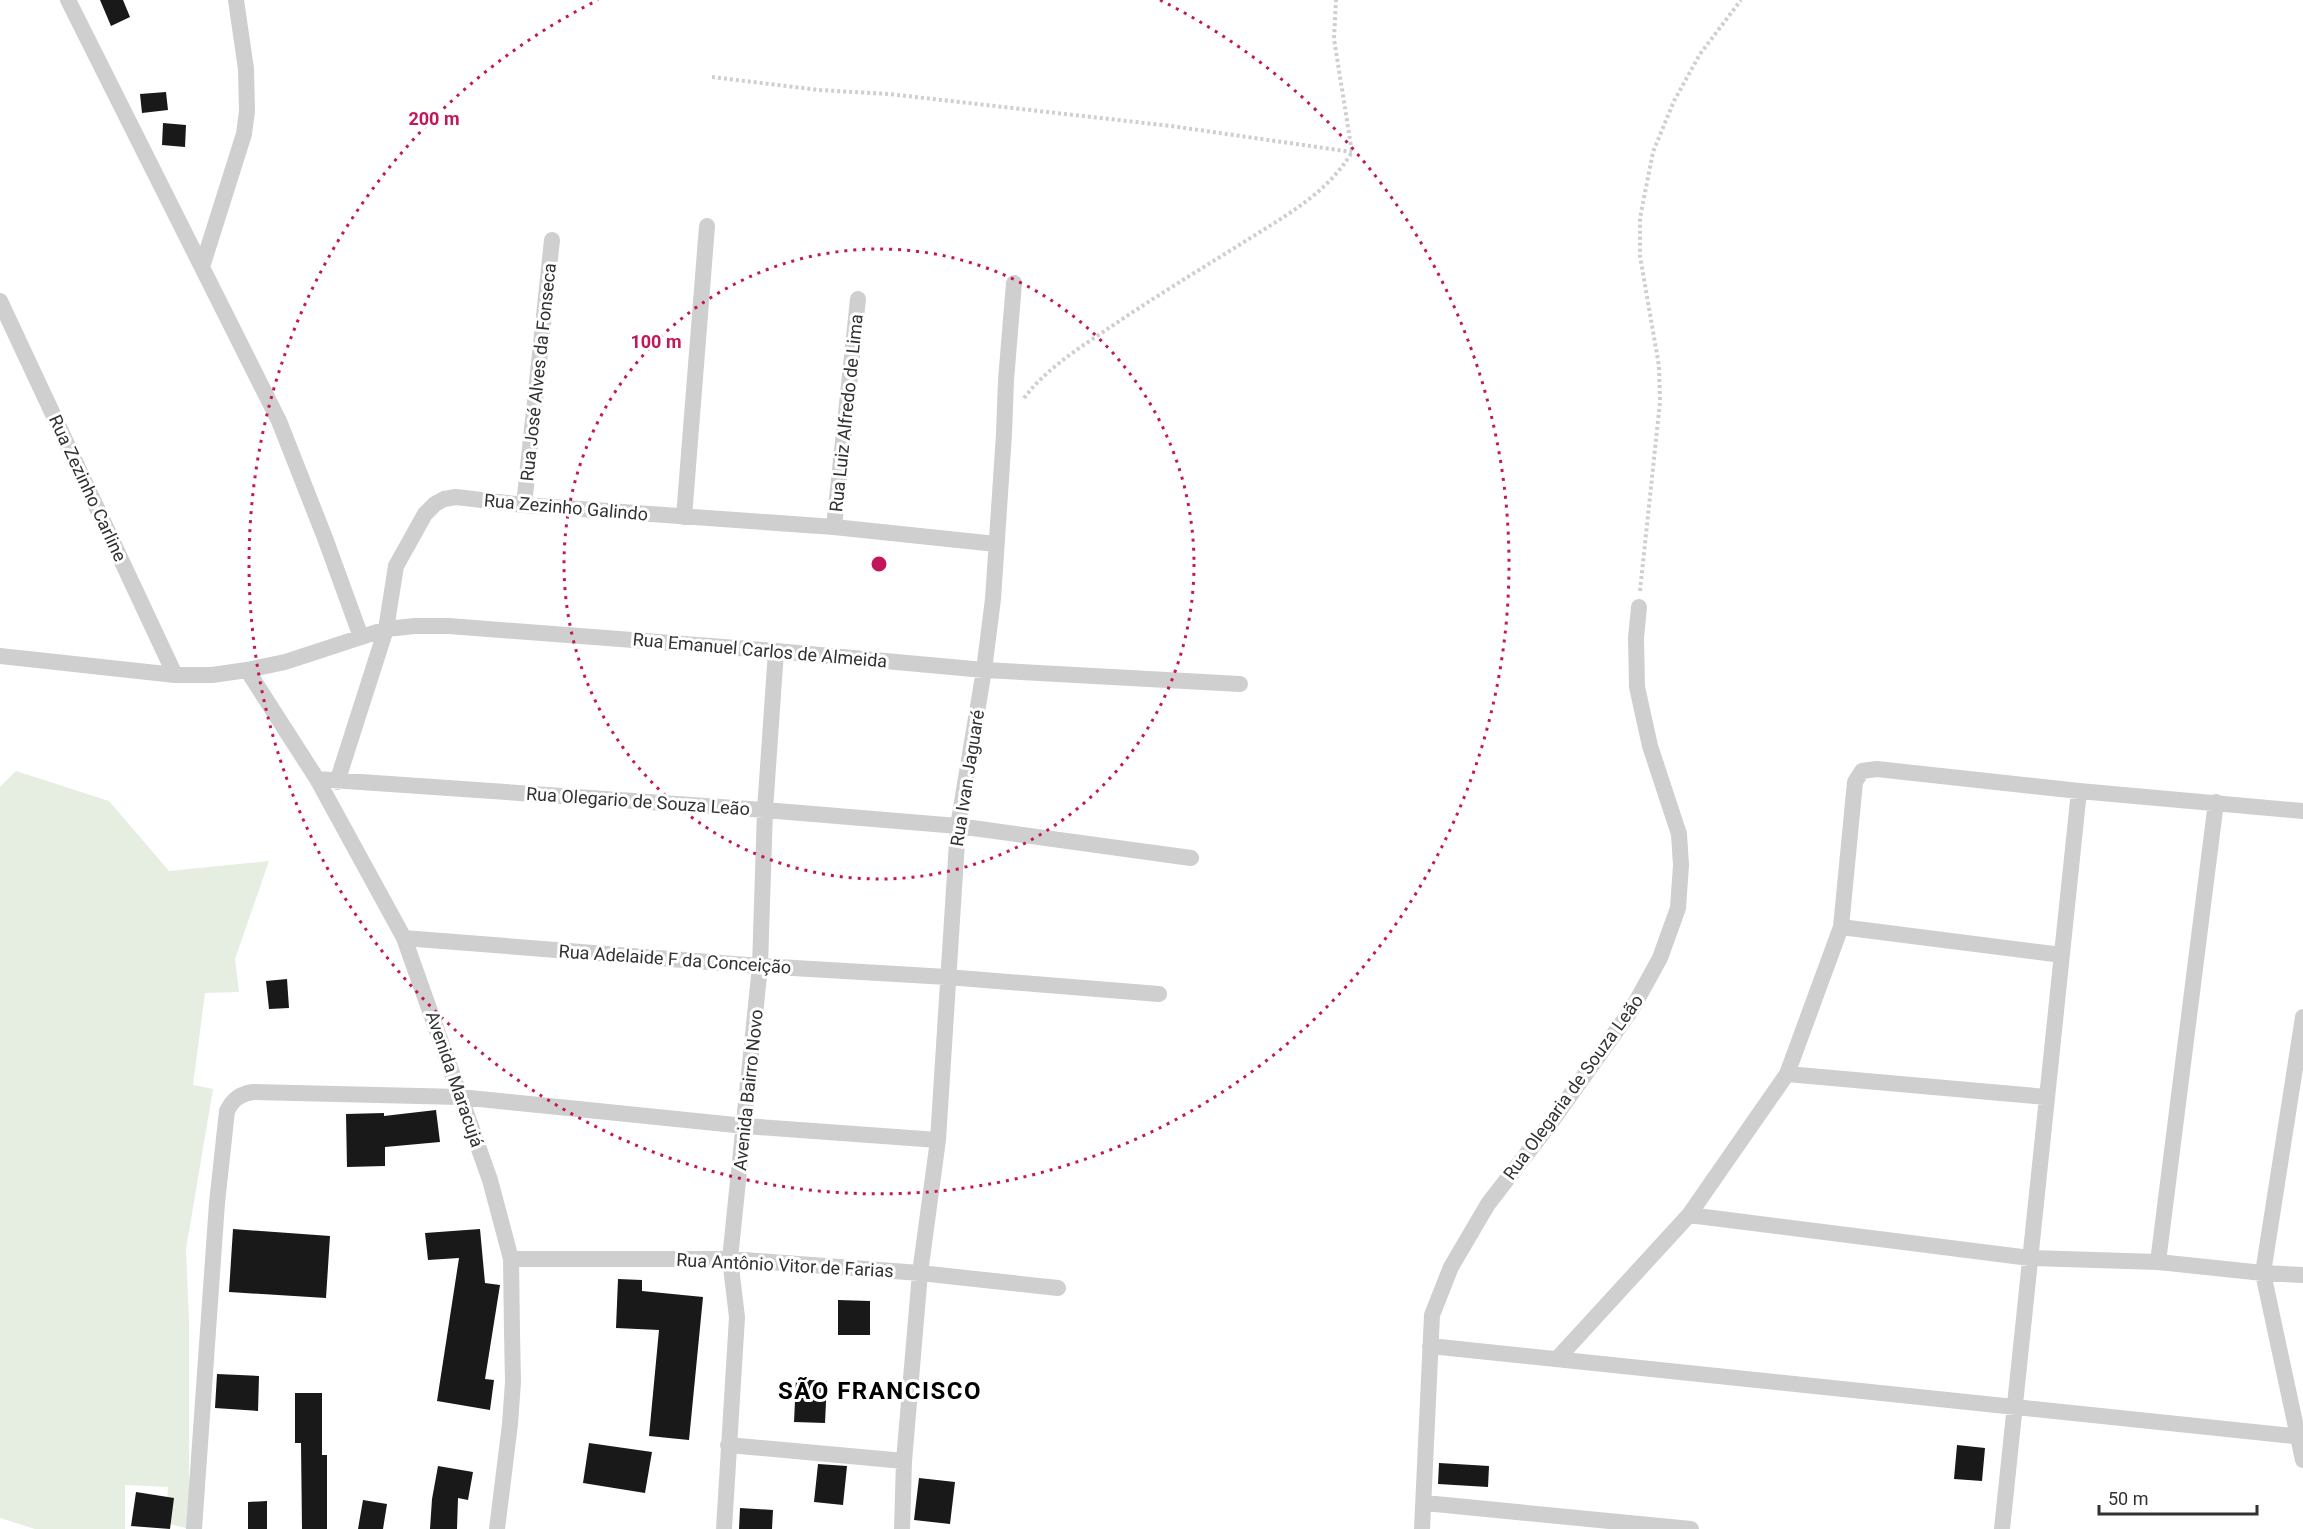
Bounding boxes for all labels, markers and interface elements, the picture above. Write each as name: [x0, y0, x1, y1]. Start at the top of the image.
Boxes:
text: 200 m: [408, 108, 460, 129]
street label: Rua José Alves da Fonseca: [516, 262, 560, 482]
street label: Rua Luiz Alfredo de Lima: [825, 313, 867, 513]
text: 100 m: [630, 331, 682, 352]
street label: Rua Zezinho Carline: [45, 411, 131, 565]
street label: Rua Zezinho Galindo: [483, 489, 649, 525]
centre of rings: [869, 554, 889, 574]
street label: Rua Emanuel Carlos de Almeida: [632, 628, 888, 672]
street label: Rua Ivan Jaguaré: [946, 708, 988, 848]
street label: Rua Olegario de Souza Leão: [525, 783, 751, 819]
street label: Rua Adelaide F da Conceição: [558, 940, 792, 978]
street label: Rua Olegaria de Souza Leão: [1499, 990, 1647, 1184]
street label: Avenida Maracujá: [422, 1008, 488, 1150]
street label: Avenida Bairro Novo: [729, 1008, 767, 1172]
street label: Rua Antônio Vitor de Farias: [676, 1249, 894, 1281]
district label: SÃO FRANCISCO: [778, 1377, 982, 1405]
scale bar: [2099, 1478, 2256, 1516]
text: 50 m: [2108, 1488, 2148, 1509]

